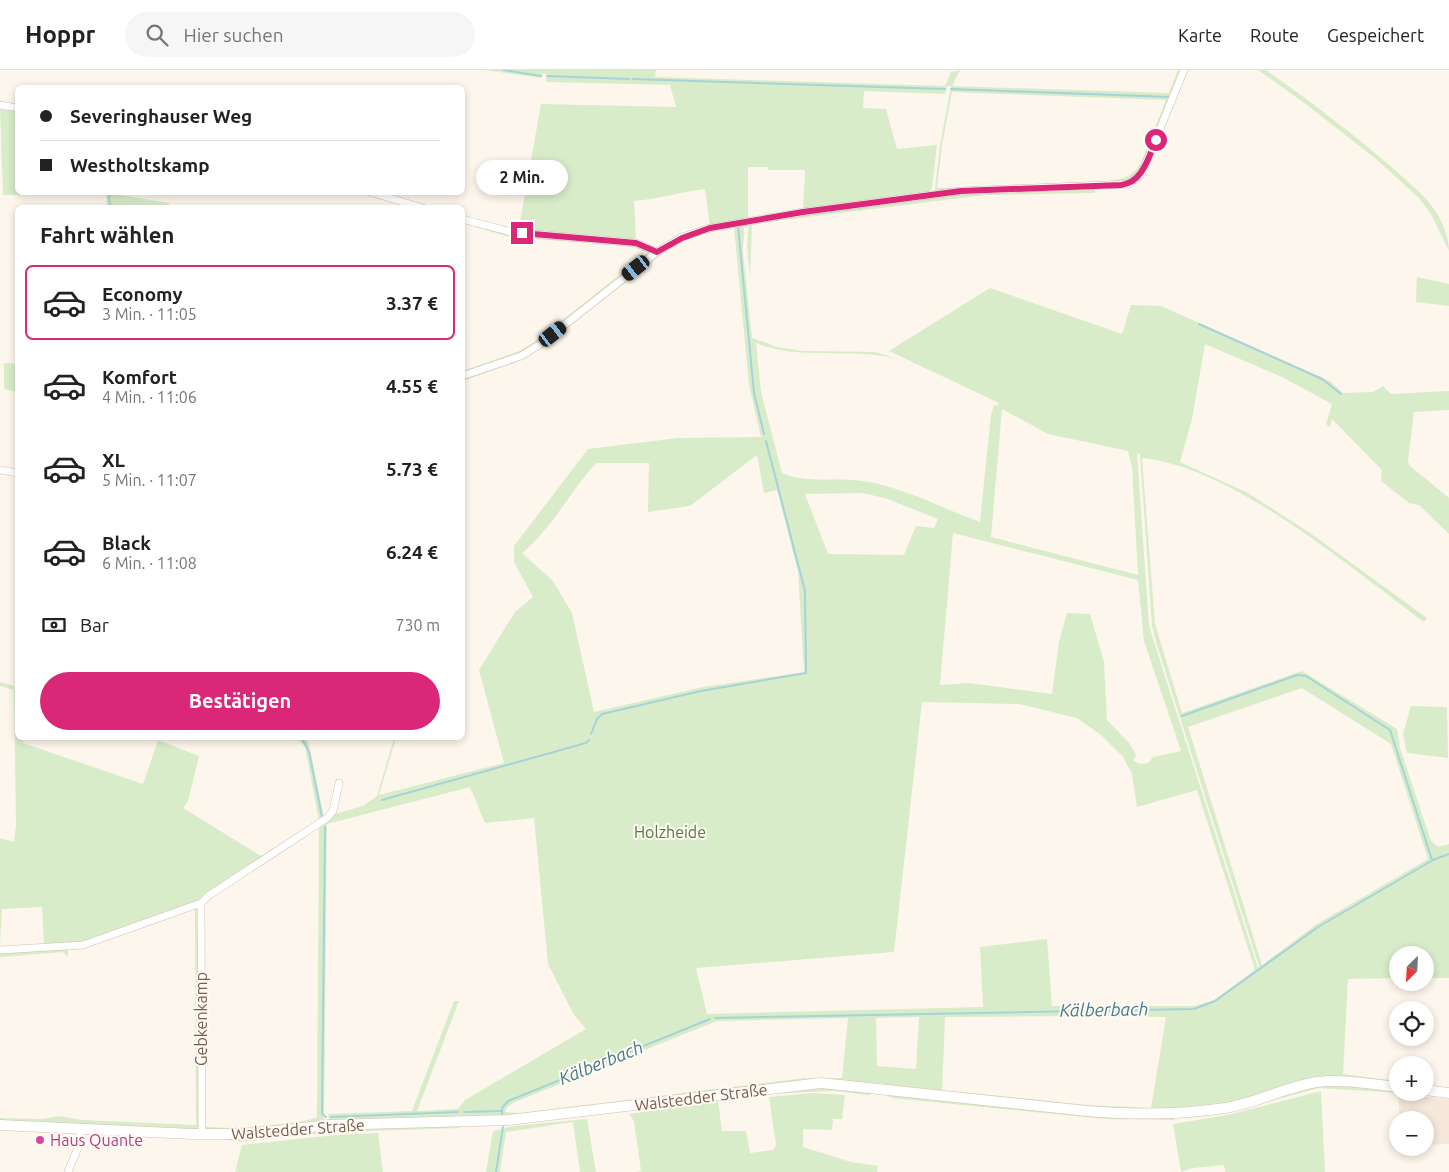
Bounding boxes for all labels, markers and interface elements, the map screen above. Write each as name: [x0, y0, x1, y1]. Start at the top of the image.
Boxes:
search box: [125, 12, 475, 57]
text: Hoppr: [25, 21, 95, 48]
icon: search: [143, 21, 171, 49]
text: Hier suchen: [183, 24, 284, 46]
text: Karte: [1178, 25, 1222, 45]
text: Route: [1250, 25, 1299, 45]
text: Gespeichert: [1327, 25, 1424, 45]
text: Severinghauser Weg: [70, 105, 252, 127]
route start: [1145, 129, 1167, 151]
text: Westholtskamp: [70, 154, 210, 176]
callout: 2 Min.: [476, 160, 568, 196]
text: 2 Min.: [500, 168, 544, 186]
text: Fahrt wählen: [40, 222, 174, 247]
route end: [511, 222, 533, 244]
car: [619, 253, 652, 283]
icon: car: [42, 280, 87, 325]
text: Economy: [102, 283, 183, 305]
text: 3.37 €: [386, 292, 438, 314]
text: 3 Min. · 11:05: [102, 305, 197, 323]
car: [536, 319, 569, 349]
icon: car: [42, 363, 87, 408]
text: Komfort: [102, 366, 177, 388]
text: 4.55 €: [386, 375, 438, 397]
text: 4 Min. · 11:06: [102, 388, 197, 406]
icon: car: [42, 446, 87, 491]
text: XL: [102, 449, 125, 471]
text: 5.73 €: [386, 458, 438, 480]
text: 5 Min. · 11:07: [102, 471, 197, 489]
icon: car: [42, 529, 87, 574]
text: Black: [102, 532, 151, 554]
text: 6.24 €: [386, 541, 438, 563]
text: 6 Min. · 11:08: [102, 554, 197, 572]
icon: cash: [40, 611, 68, 639]
text: Bar: [80, 614, 109, 636]
text: 730 m: [395, 616, 440, 634]
button: Bestätigen: [40, 672, 440, 730]
park label: Holzheide: [634, 823, 706, 841]
north arrow: [1389, 946, 1434, 991]
map controls: [1389, 946, 1434, 1156]
street label: Gebkenkamp: [192, 972, 210, 1066]
water label: Kälberbach: [1059, 998, 1149, 1020]
button: locate: [1389, 1001, 1434, 1046]
water label: Kälberbach: [556, 1036, 646, 1088]
button: +: [1389, 1056, 1434, 1101]
street label: Walstedder Straße: [634, 1080, 768, 1114]
button: −: [1389, 1111, 1434, 1156]
street label: Walstedder Straße: [231, 1115, 365, 1143]
place label: Haus Quante: [50, 1131, 143, 1149]
marker: Haus Quante: [34, 1134, 46, 1146]

